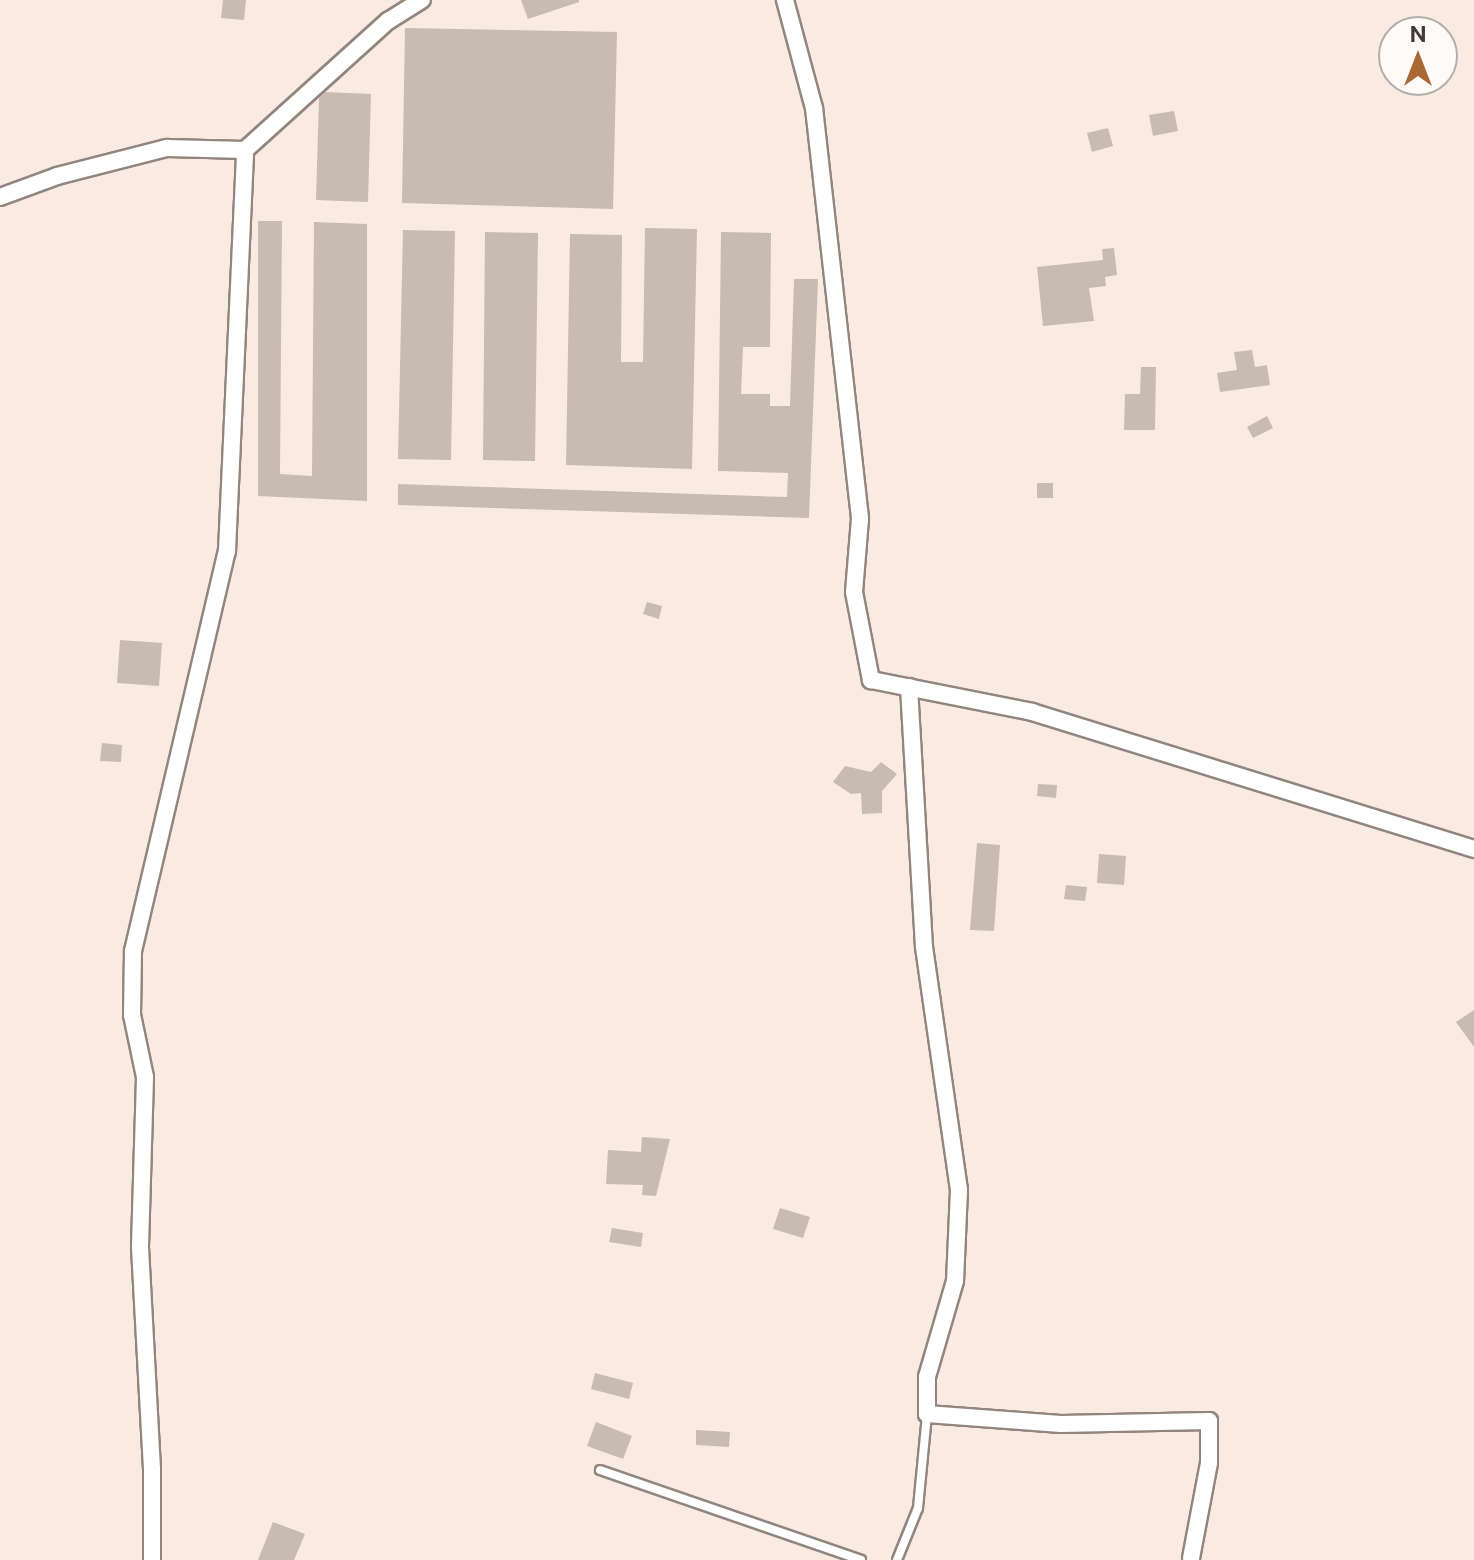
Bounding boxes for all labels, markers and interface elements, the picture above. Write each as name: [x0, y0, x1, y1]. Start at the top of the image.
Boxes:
north arrow: [1378, 16, 1458, 96]
text: N: [1409, 21, 1427, 47]

